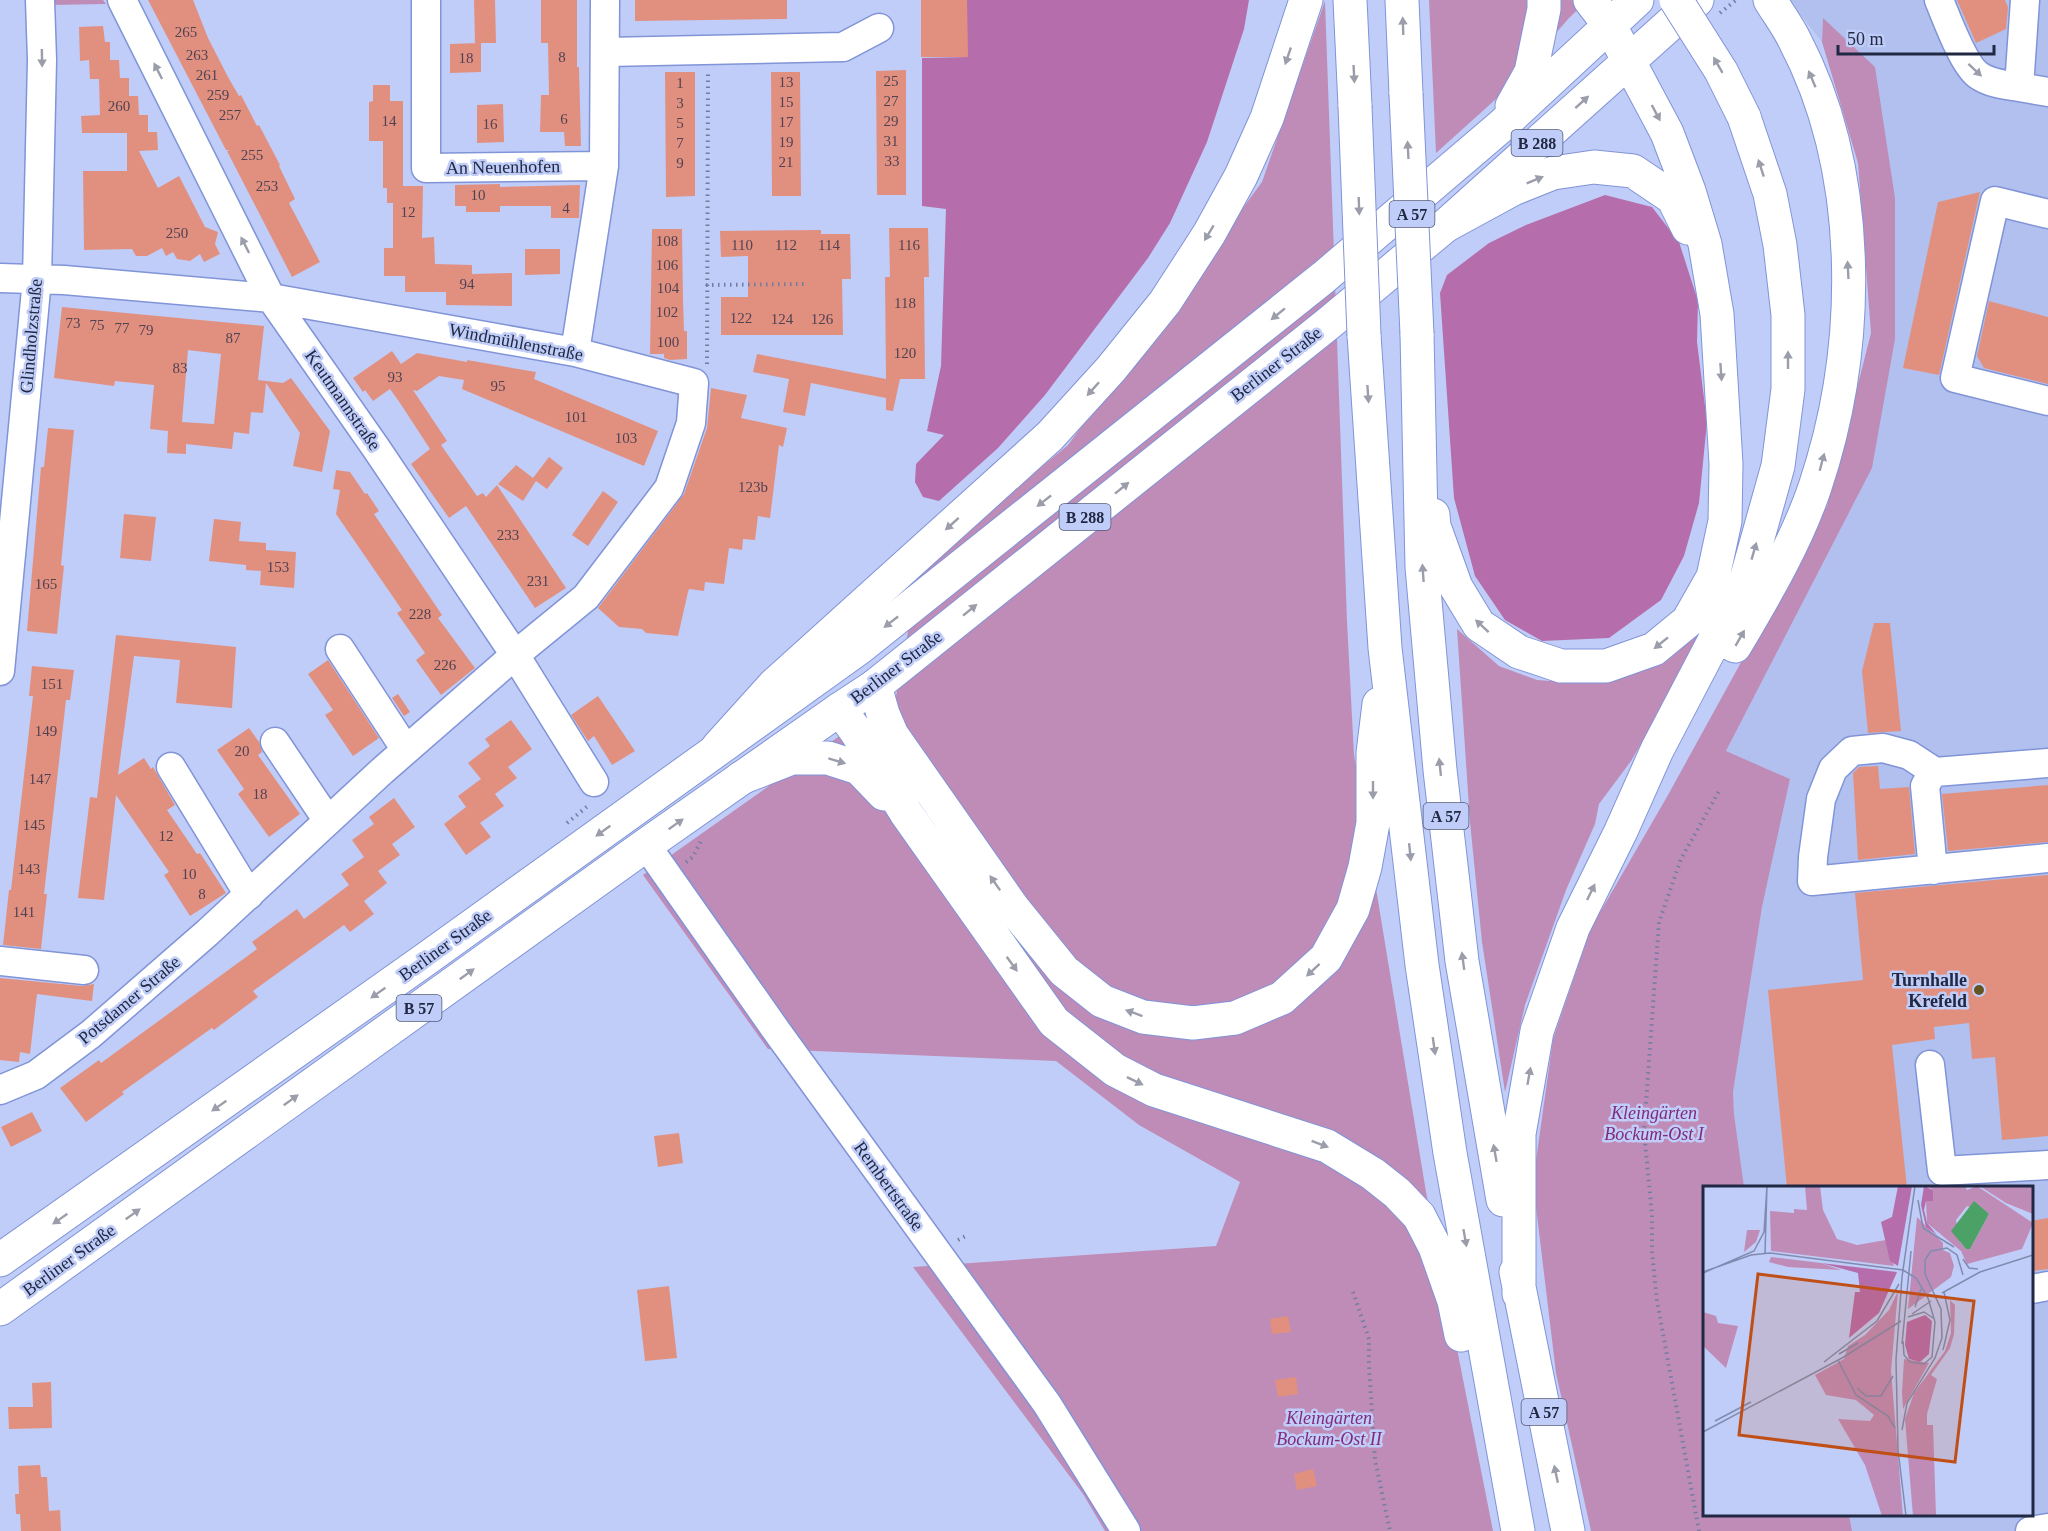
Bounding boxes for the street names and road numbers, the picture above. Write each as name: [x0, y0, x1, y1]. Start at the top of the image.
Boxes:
road number: B 288: [1512, 130, 1562, 156]
street label: An Neuenhofen: [446, 156, 560, 178]
road number: A 57: [1390, 201, 1434, 227]
street label: Glindholzstraße: [16, 278, 46, 394]
street label: Windmühlenstraße: [447, 319, 585, 365]
street label: Berliner Straße: [1227, 322, 1325, 406]
street label: Keutmannstraße: [301, 346, 385, 454]
road number: B 288: [1060, 504, 1110, 530]
street label: Berliner Straße: [846, 626, 946, 708]
road number: A 57: [1424, 803, 1468, 829]
street label: Berliner Straße: [395, 905, 495, 985]
street label: Potsdamer Straße: [74, 952, 184, 1048]
road number: B 57: [396, 995, 442, 1021]
street label: Rembertstraße: [850, 1138, 928, 1234]
street label: Berliner Straße: [19, 1220, 119, 1300]
road number: A 57: [1522, 1399, 1566, 1425]

